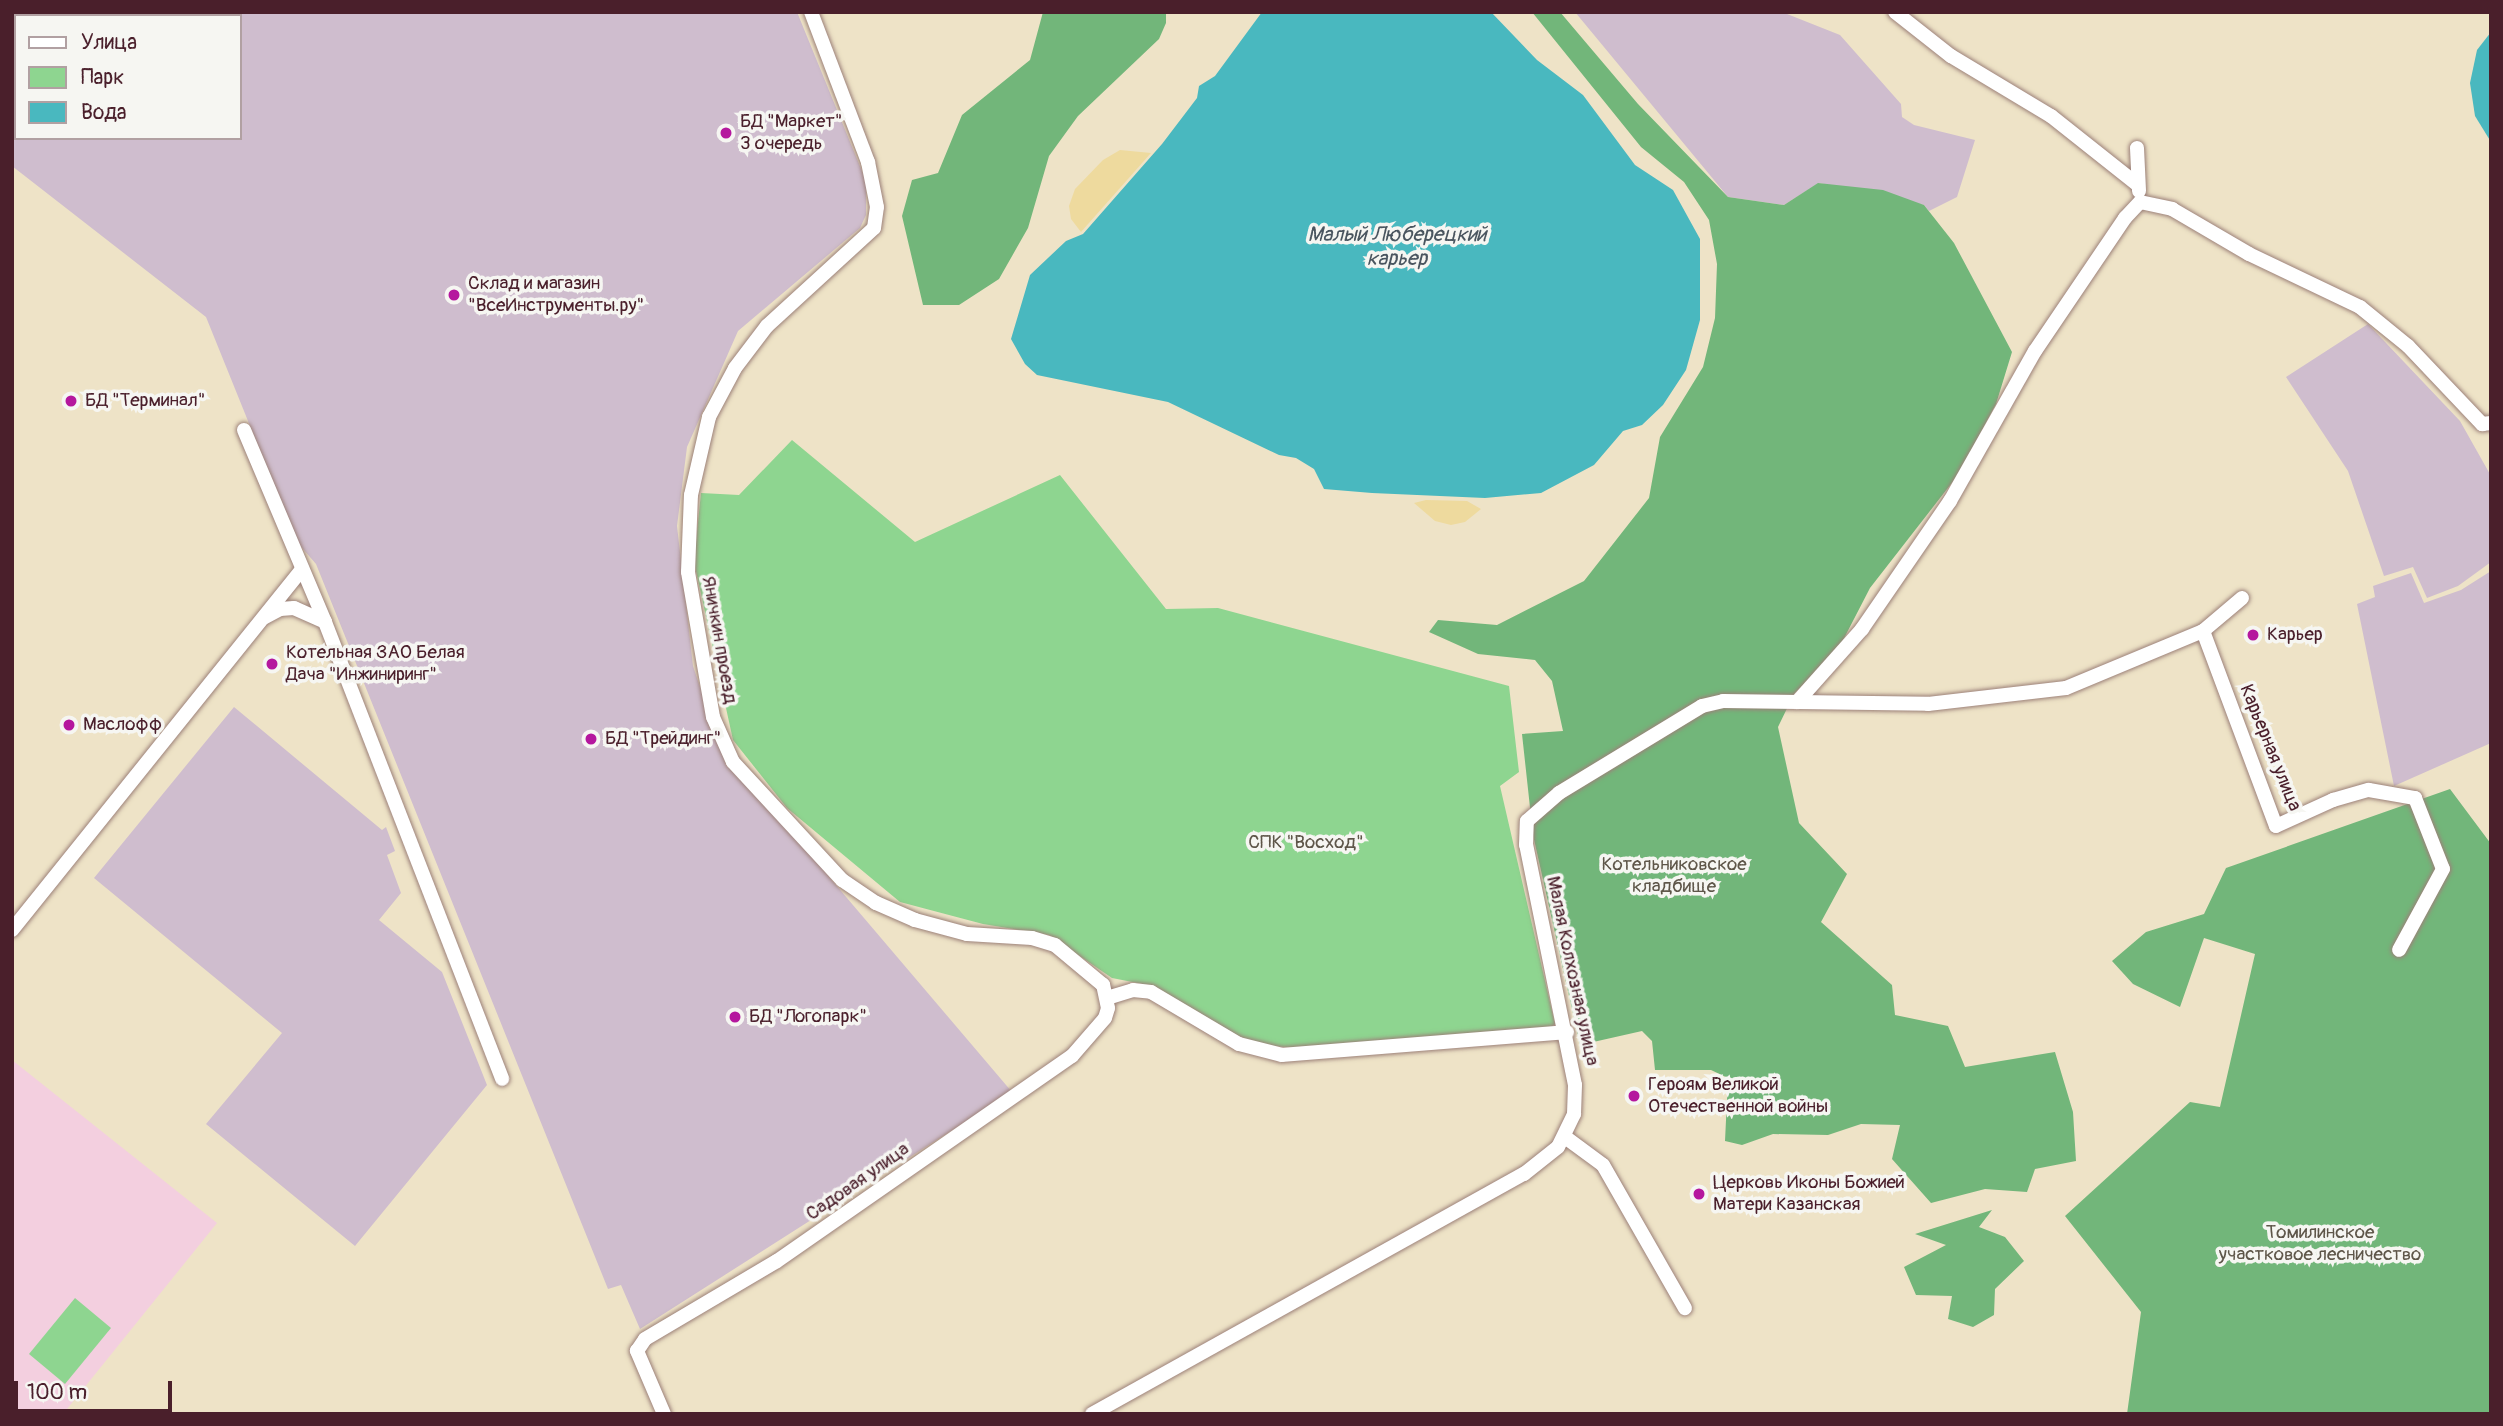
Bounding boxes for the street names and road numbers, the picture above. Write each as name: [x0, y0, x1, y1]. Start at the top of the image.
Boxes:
street label: Яничкин проезд: [697, 574, 741, 706]
street label: Карьерная улица: [2234, 681, 2306, 815]
street label: Малая Колхозная улица: [1541, 874, 1603, 1068]
street label: Садовая улица: [802, 1138, 914, 1226]

